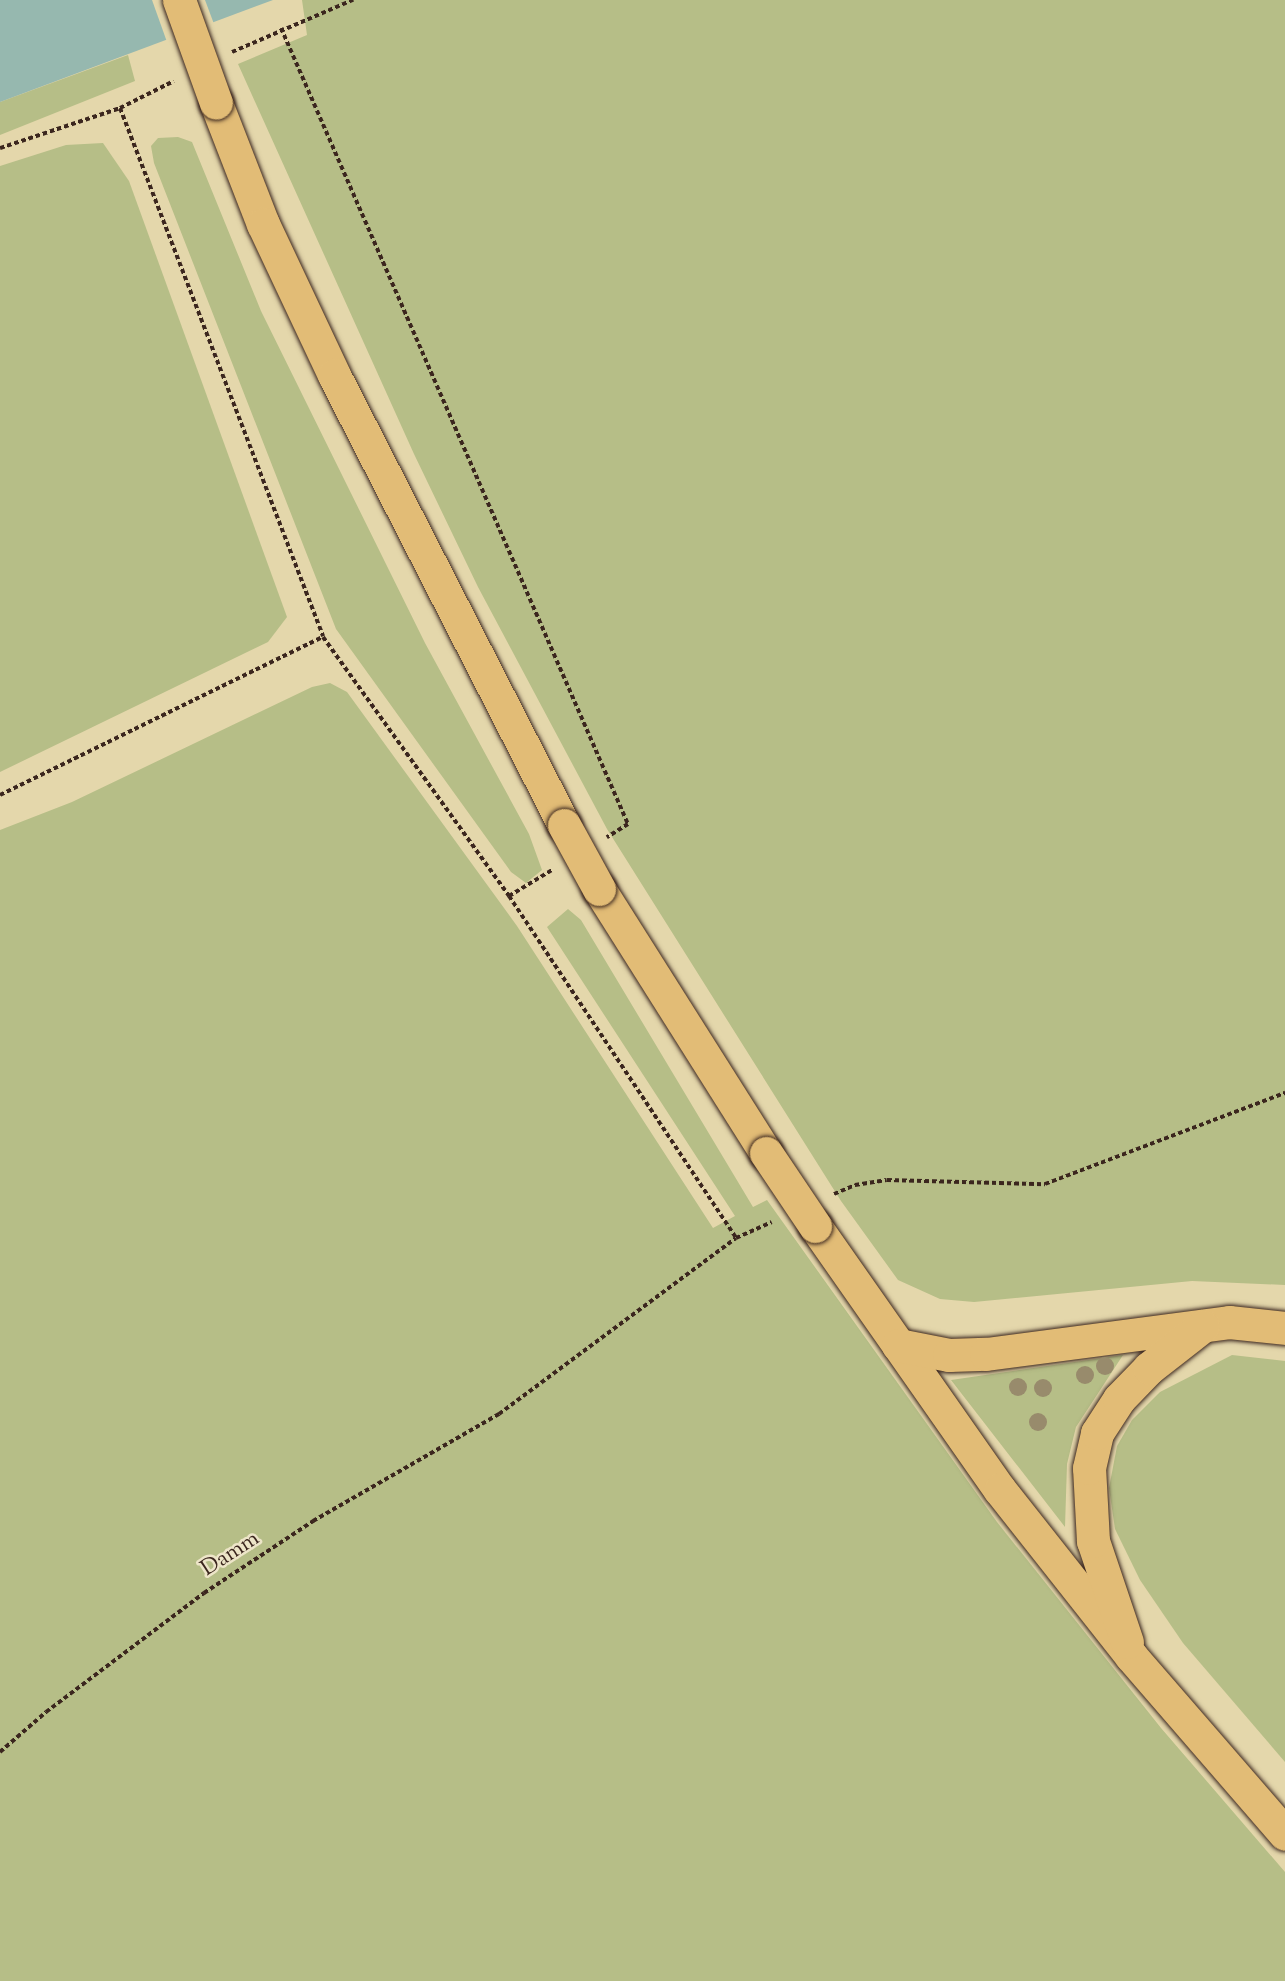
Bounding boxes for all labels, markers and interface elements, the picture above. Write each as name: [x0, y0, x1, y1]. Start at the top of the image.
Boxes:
street label: Damm: [197, 1527, 265, 1583]

